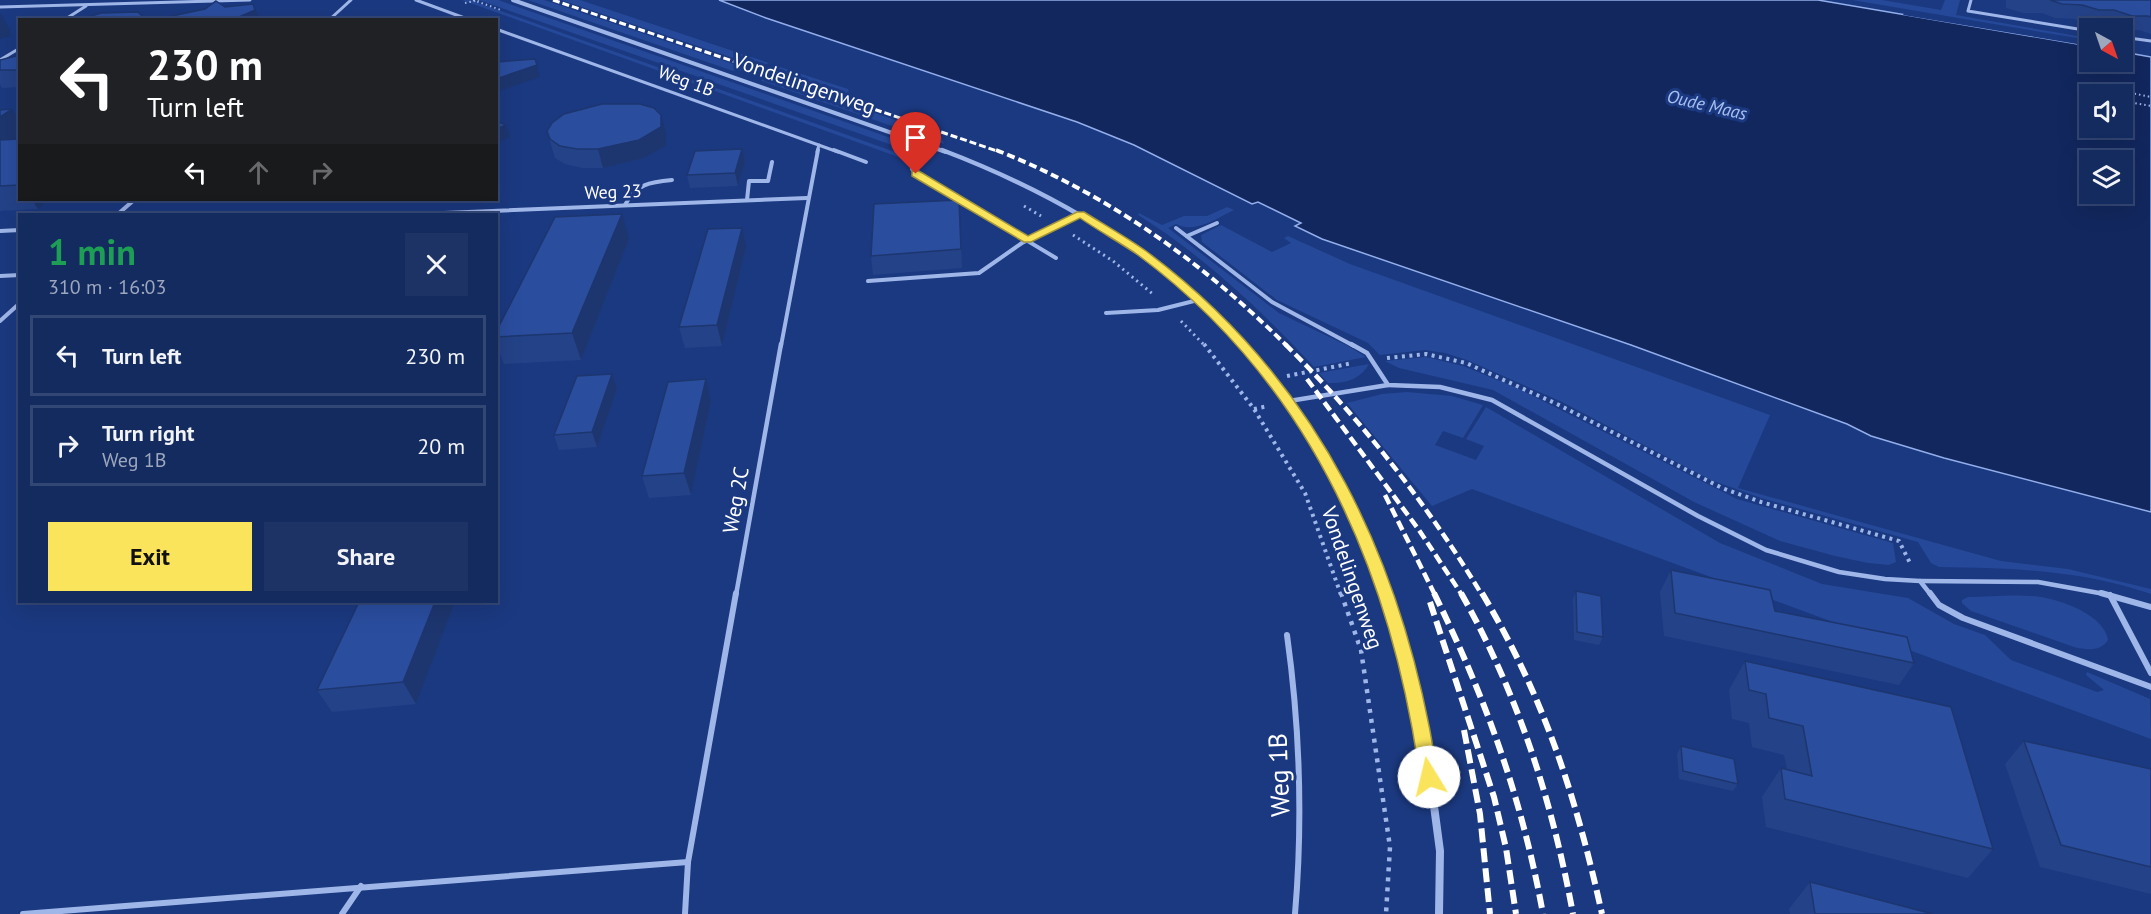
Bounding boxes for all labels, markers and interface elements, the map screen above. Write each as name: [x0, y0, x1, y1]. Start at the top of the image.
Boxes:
north arrow: [2079, 18, 2133, 72]
map controls: [2079, 18, 2133, 204]
text: 230 m: [147, 37, 263, 92]
icon: left: [48, 42, 126, 120]
street label: Vondelingenweg: [728, 46, 879, 121]
street label: Weg 1B: [655, 60, 717, 101]
water label: Oude Maas: [1665, 84, 1750, 125]
button: sound: [2079, 84, 2133, 138]
text: Turn left: [147, 90, 244, 124]
pin: [890, 112, 941, 174]
icon: arrive: [899, 121, 932, 154]
button: layers: [2079, 150, 2133, 204]
icon: left: [179, 156, 212, 189]
icon: ahead: [242, 156, 275, 189]
icon: right: [305, 156, 338, 189]
street label: Weg 23: [584, 179, 642, 204]
text: 1 min: [48, 228, 136, 275]
button: close: [405, 233, 468, 296]
text: 310 m · 16:03: [48, 274, 166, 300]
icon: left: [51, 339, 84, 372]
text: Turn left: [102, 342, 182, 370]
text: 230 m: [405, 342, 465, 370]
text: Turn right: [102, 419, 194, 447]
icon: right: [51, 429, 84, 462]
text: 20 m: [417, 432, 465, 460]
text: Weg 1B: [102, 447, 166, 473]
street label: Weg 2C: [716, 464, 755, 535]
street label: Vondelingenweg: [1315, 502, 1389, 653]
button: Exit: [48, 522, 252, 591]
button: Share: [264, 522, 468, 591]
street label: Weg 1B: [1261, 733, 1296, 817]
position arrow: [1397, 745, 1461, 809]

